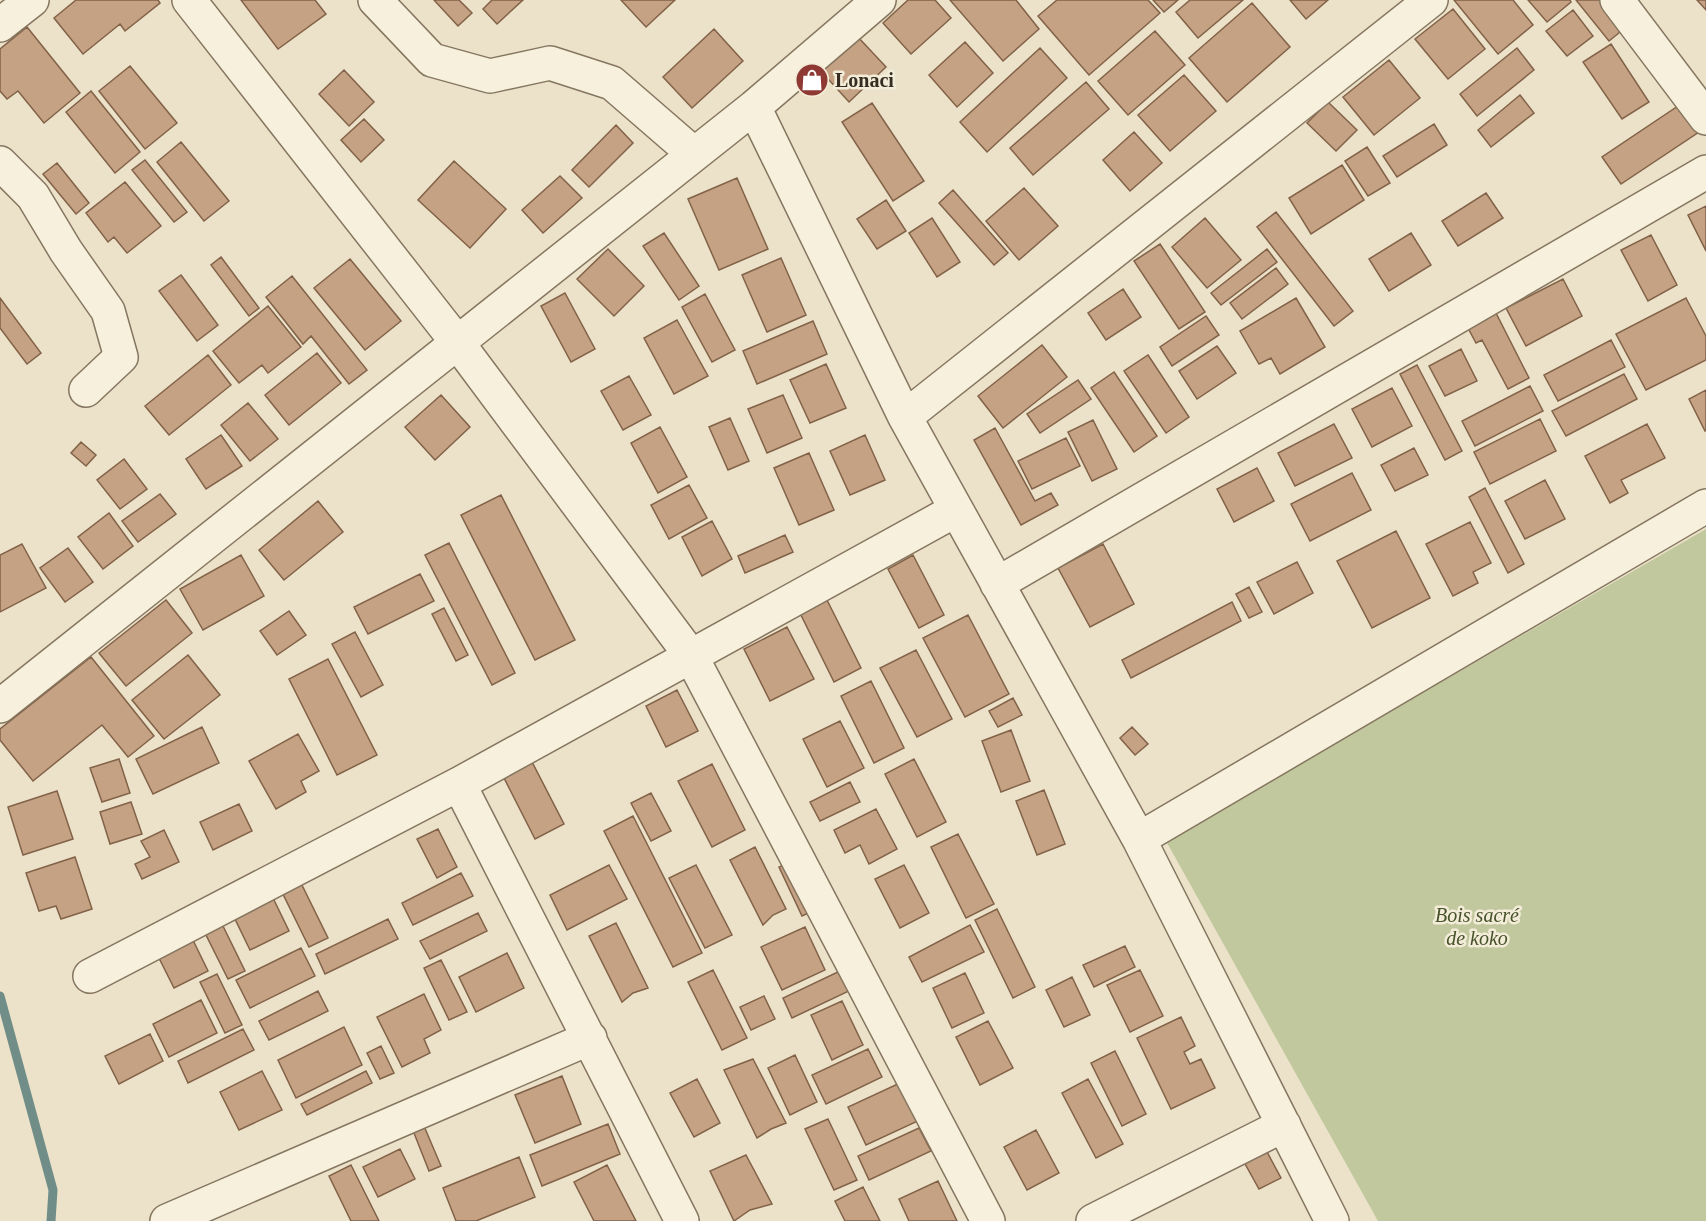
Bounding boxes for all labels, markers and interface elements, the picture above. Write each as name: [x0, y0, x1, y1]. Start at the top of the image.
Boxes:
shop icon: Lonaci: [794, 62, 830, 98]
place label: Lonaci: [835, 69, 894, 91]
park label: Bois sacré de koko: [1435, 904, 1520, 949]

